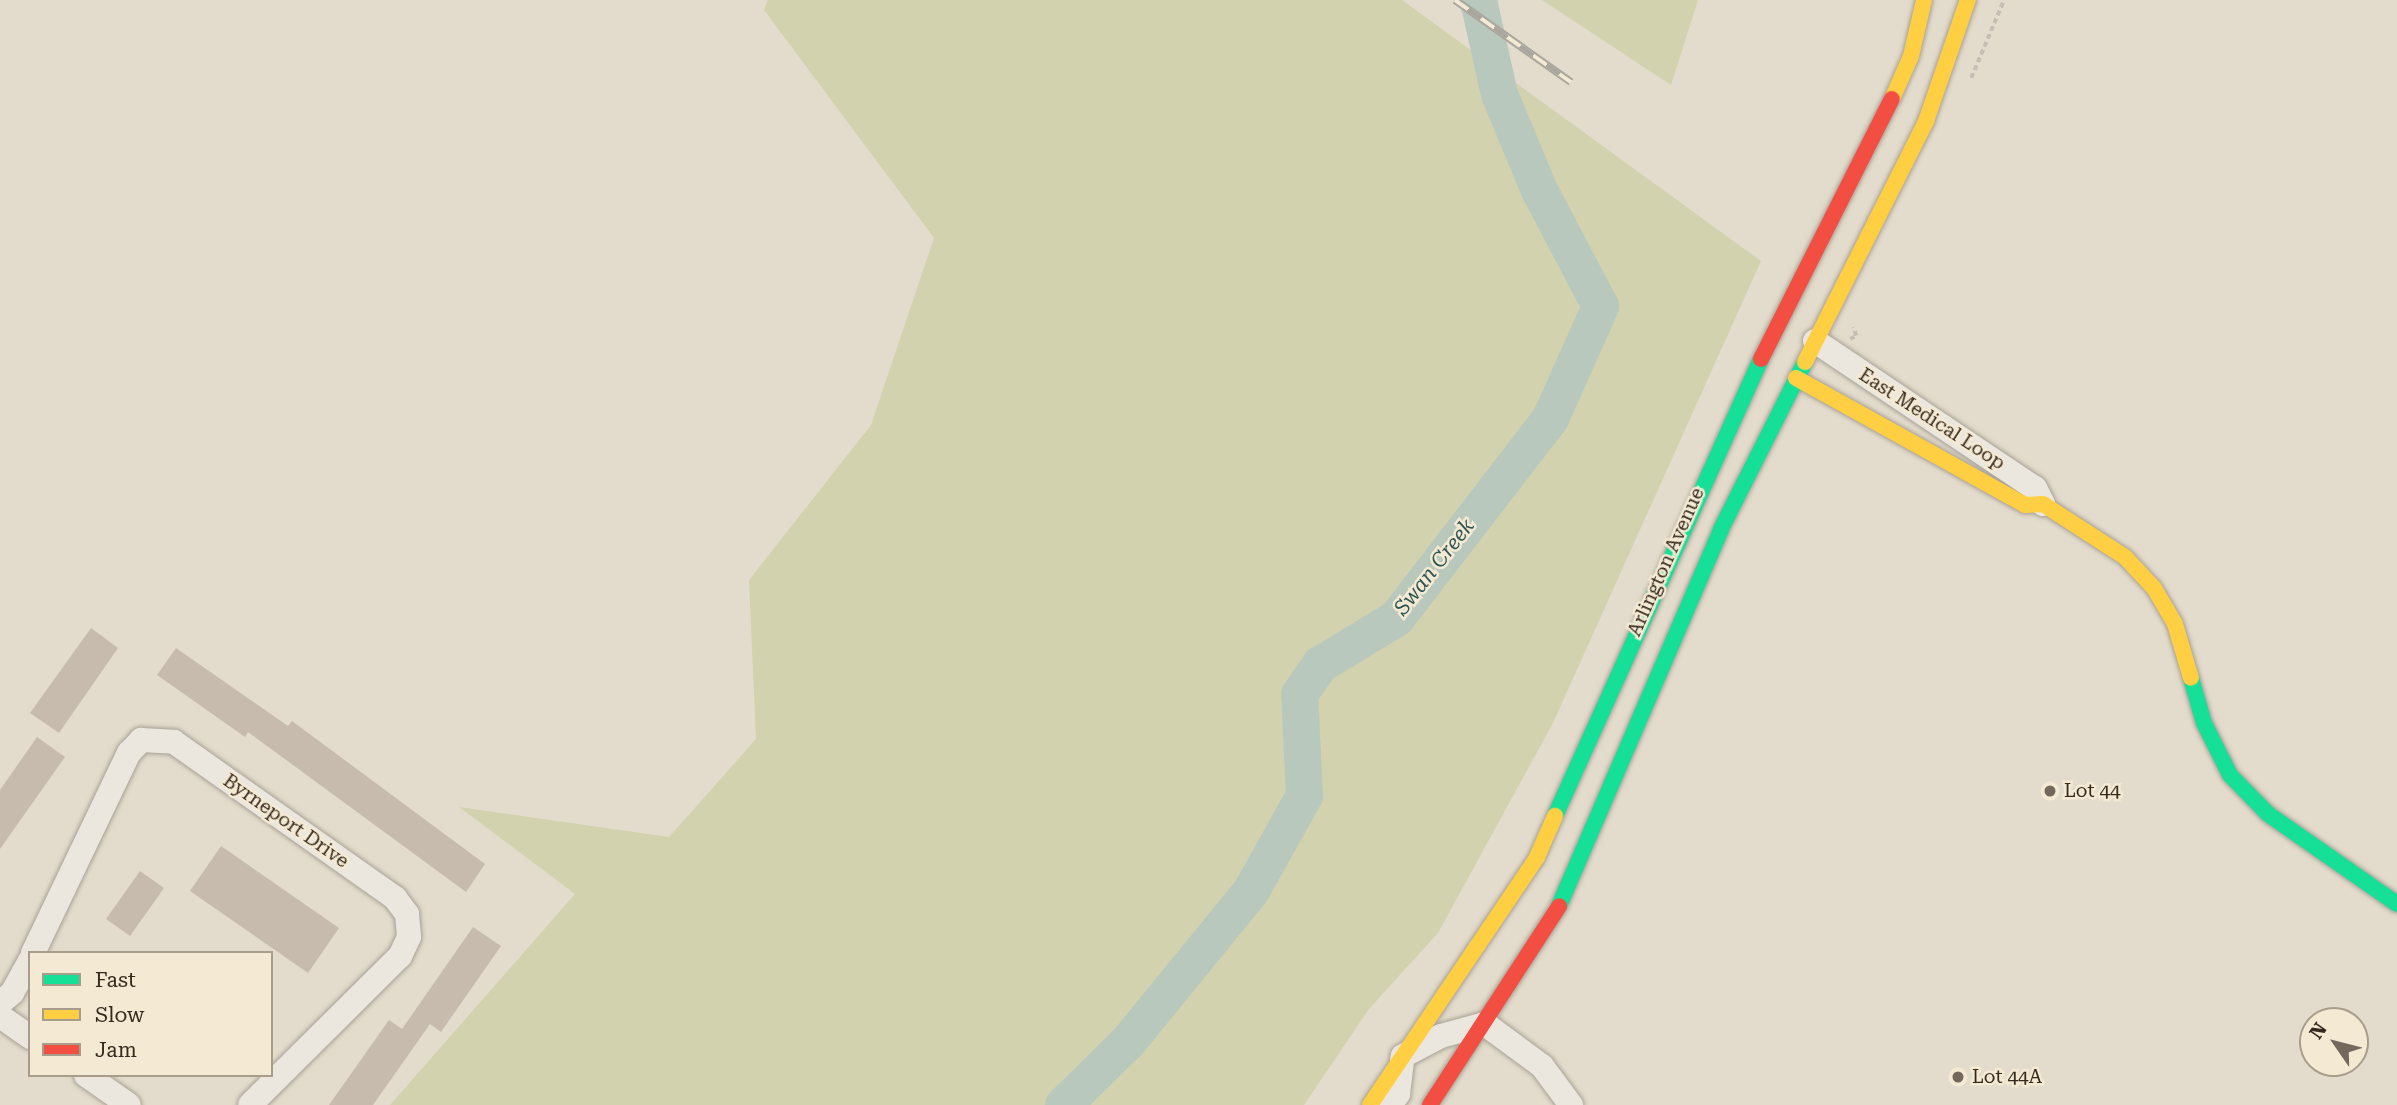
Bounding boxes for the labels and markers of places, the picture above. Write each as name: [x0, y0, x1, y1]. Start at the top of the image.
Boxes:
place label: Lot 44: [2064, 780, 2121, 802]
marker: Lot 44: [2042, 783, 2058, 799]
place label: Lot 44A: [1972, 1066, 2042, 1088]
marker: Lot 44A: [1950, 1069, 1966, 1085]

